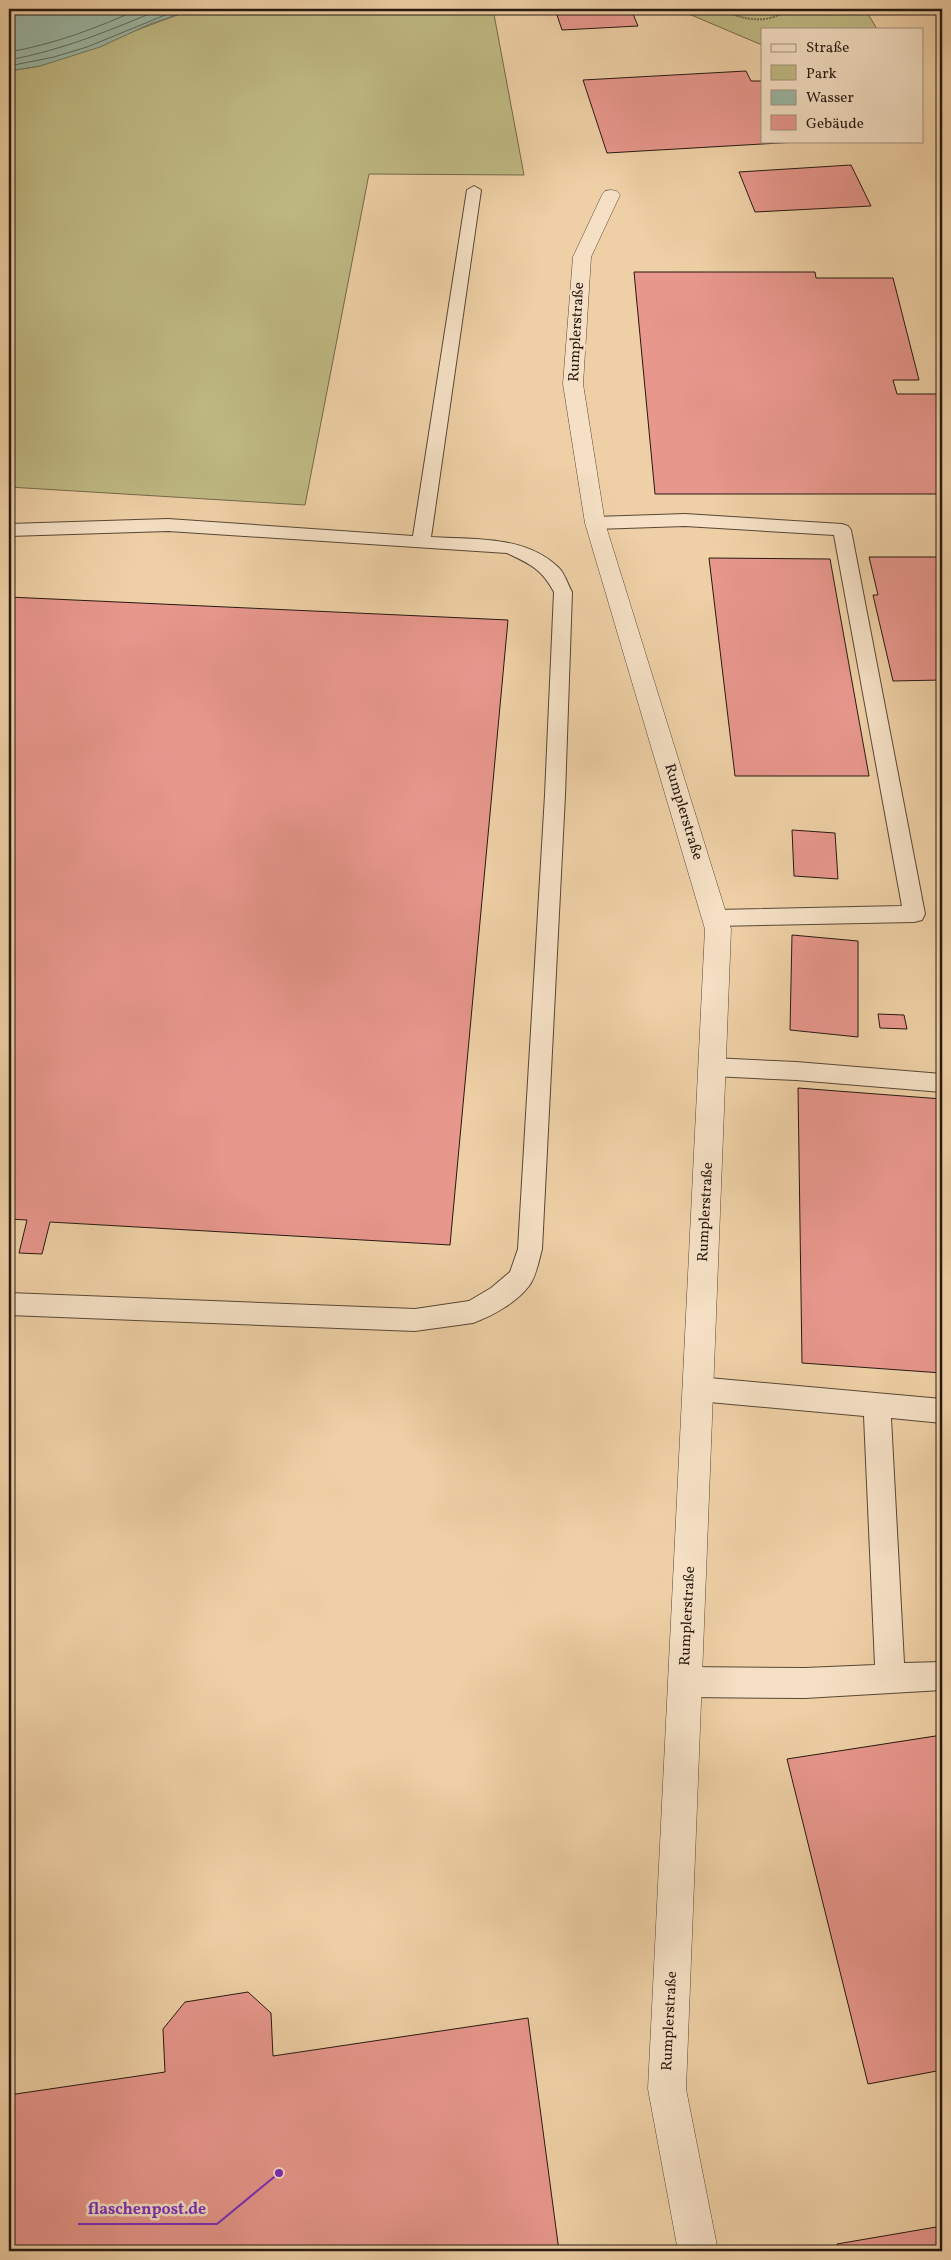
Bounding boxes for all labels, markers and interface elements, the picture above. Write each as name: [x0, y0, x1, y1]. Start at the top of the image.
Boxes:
legend: [761, 28, 924, 142]
text: Straße: [806, 38, 849, 59]
text: Park: [806, 64, 837, 85]
text: Wasser: [806, 88, 854, 109]
text: Gebäude: [806, 114, 864, 135]
street label: Rumplerstraße: [564, 282, 590, 382]
street label: Rumplerstraße: [658, 761, 708, 863]
street label: Rumplerstraße: [693, 1162, 719, 1262]
street label: Rumplerstraße: [675, 1566, 701, 1666]
street label: Rumplerstraße: [657, 1971, 683, 2071]
callout: flaschenpost.de: [78, 2193, 217, 2224]
text: flaschenpost.de: [88, 2199, 206, 2221]

